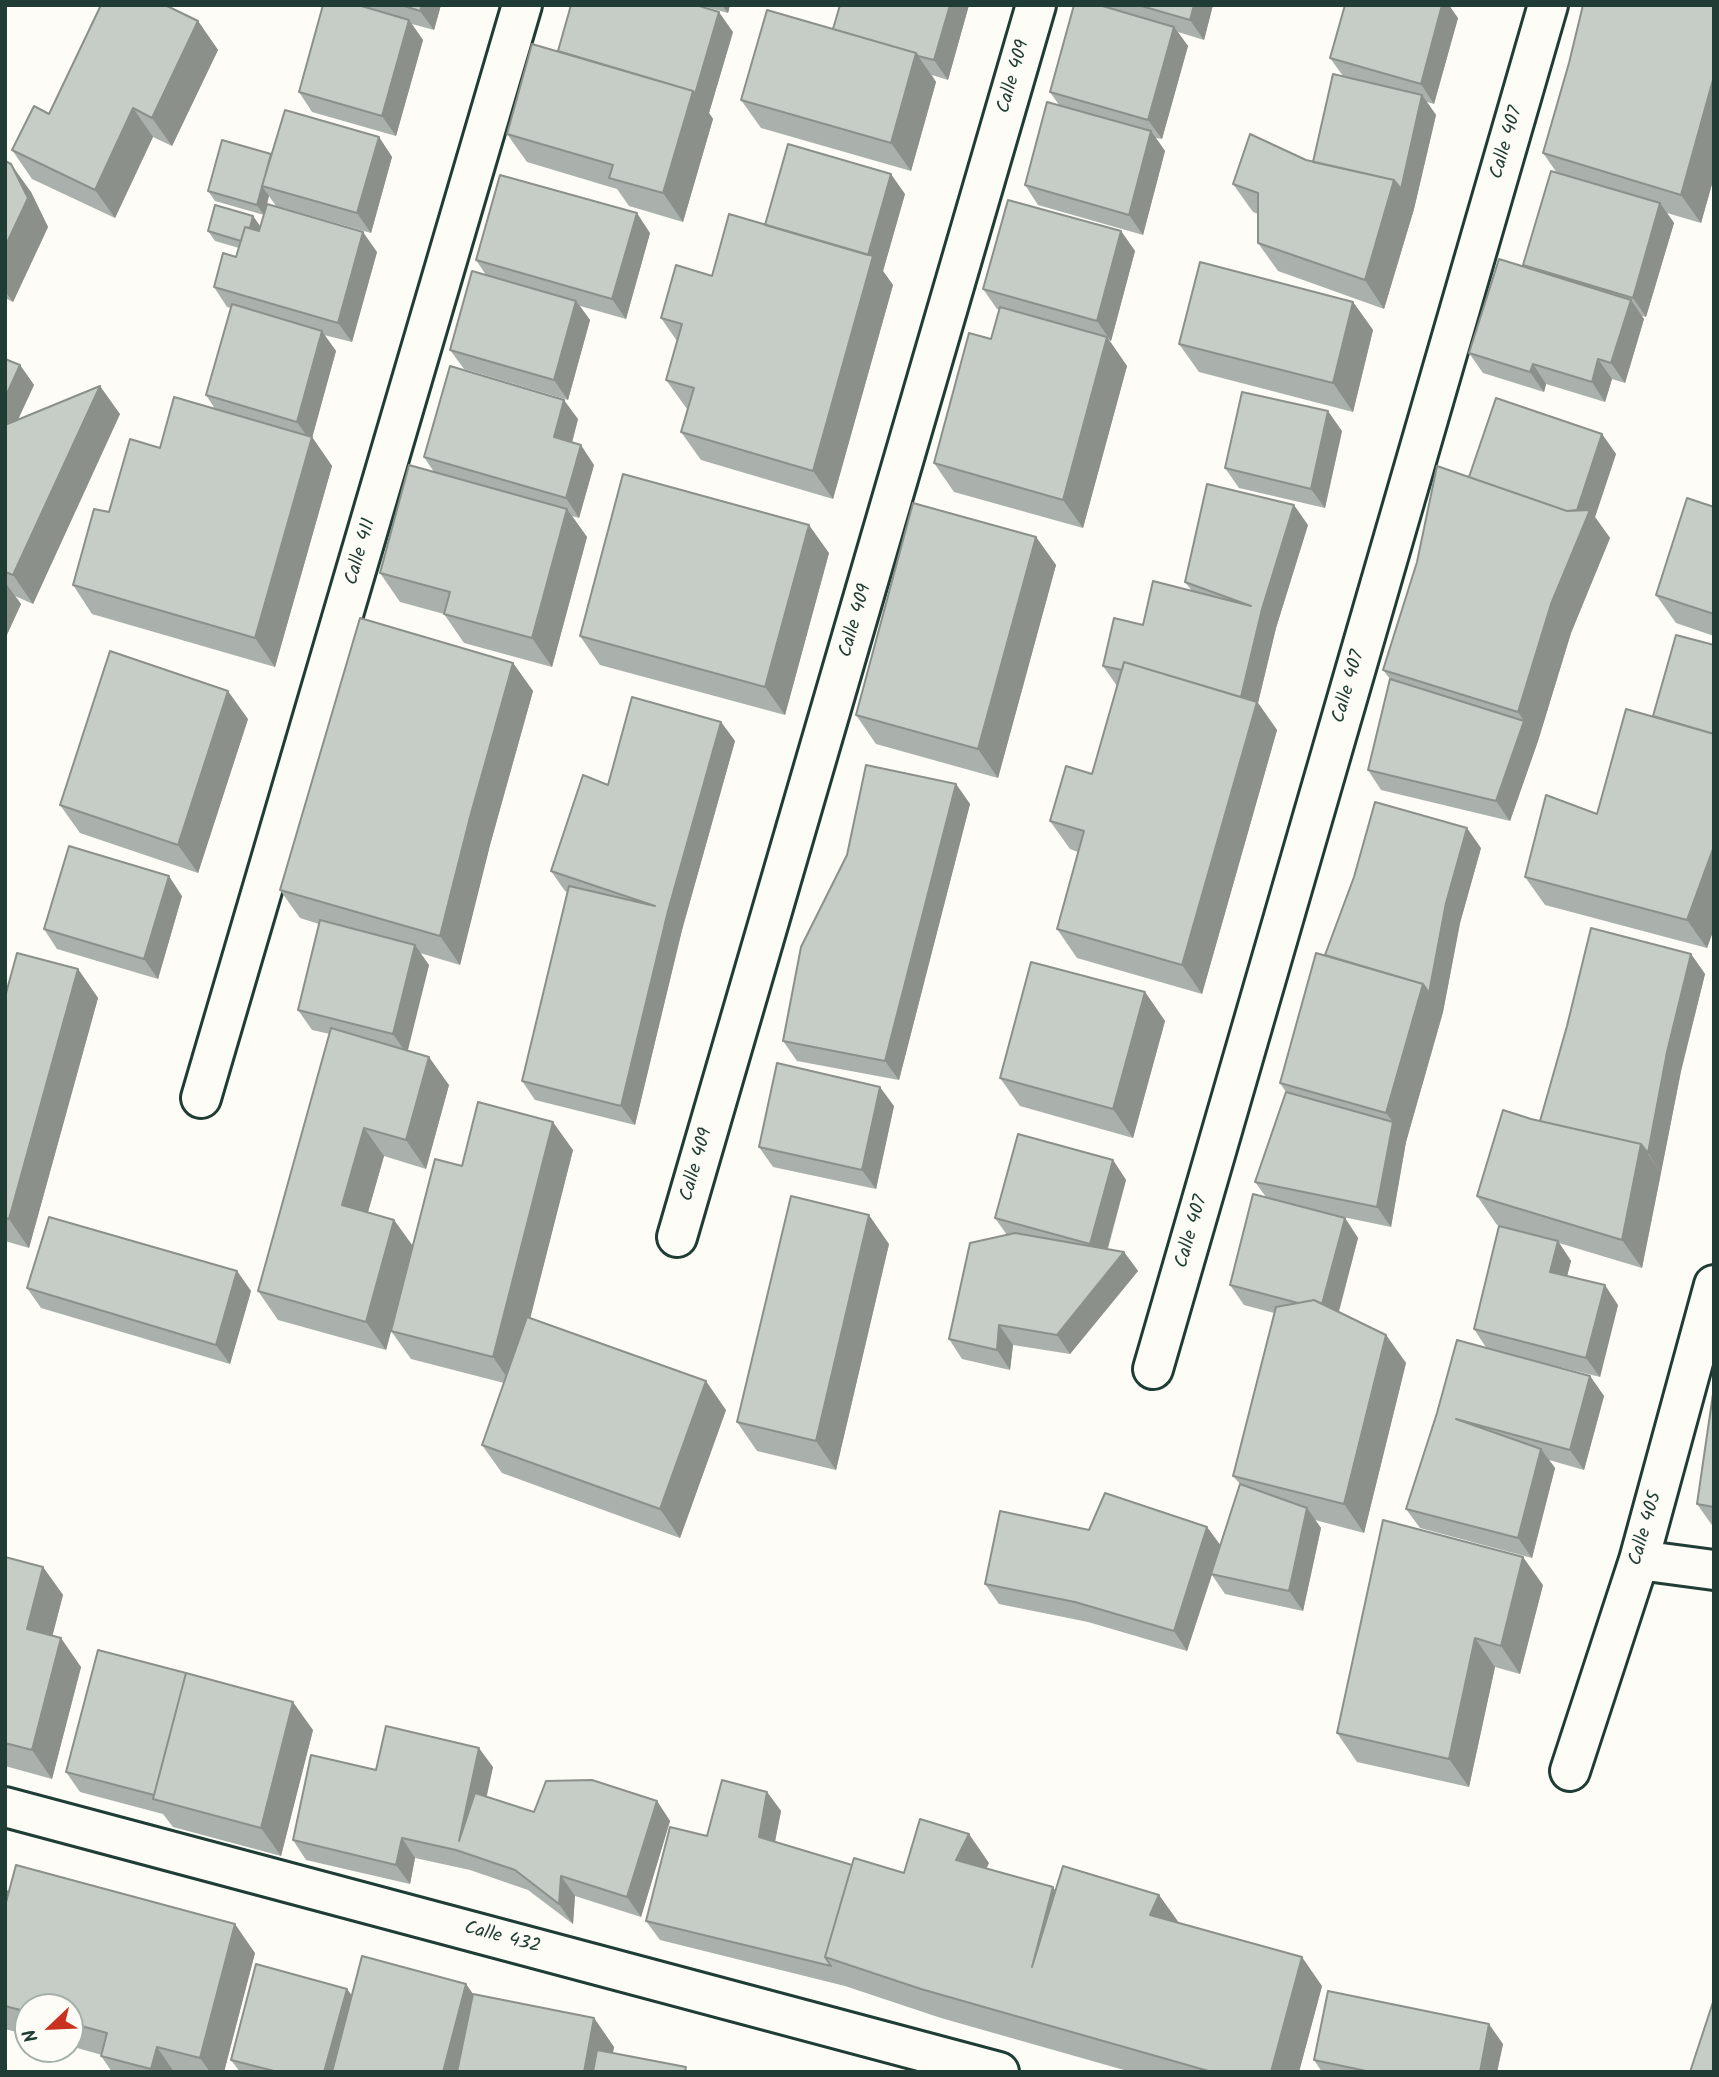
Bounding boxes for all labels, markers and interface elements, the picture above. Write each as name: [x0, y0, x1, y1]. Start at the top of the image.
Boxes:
street label: Calle 409: [994, 38, 1036, 116]
street label: Calle 407: [1487, 104, 1529, 182]
street label: Calle 411: [342, 516, 382, 588]
street label: Calle 409: [836, 582, 878, 660]
street label: Calle 407: [1329, 648, 1371, 726]
street label: Calle 409: [677, 1126, 719, 1204]
street label: Calle 407: [1172, 1193, 1214, 1271]
street label: Calle 405: [1626, 1489, 1668, 1569]
street label: Calle 432: [461, 1918, 543, 1960]
north arrow: [14, 1993, 84, 2063]
text: N: [15, 2024, 48, 2047]

